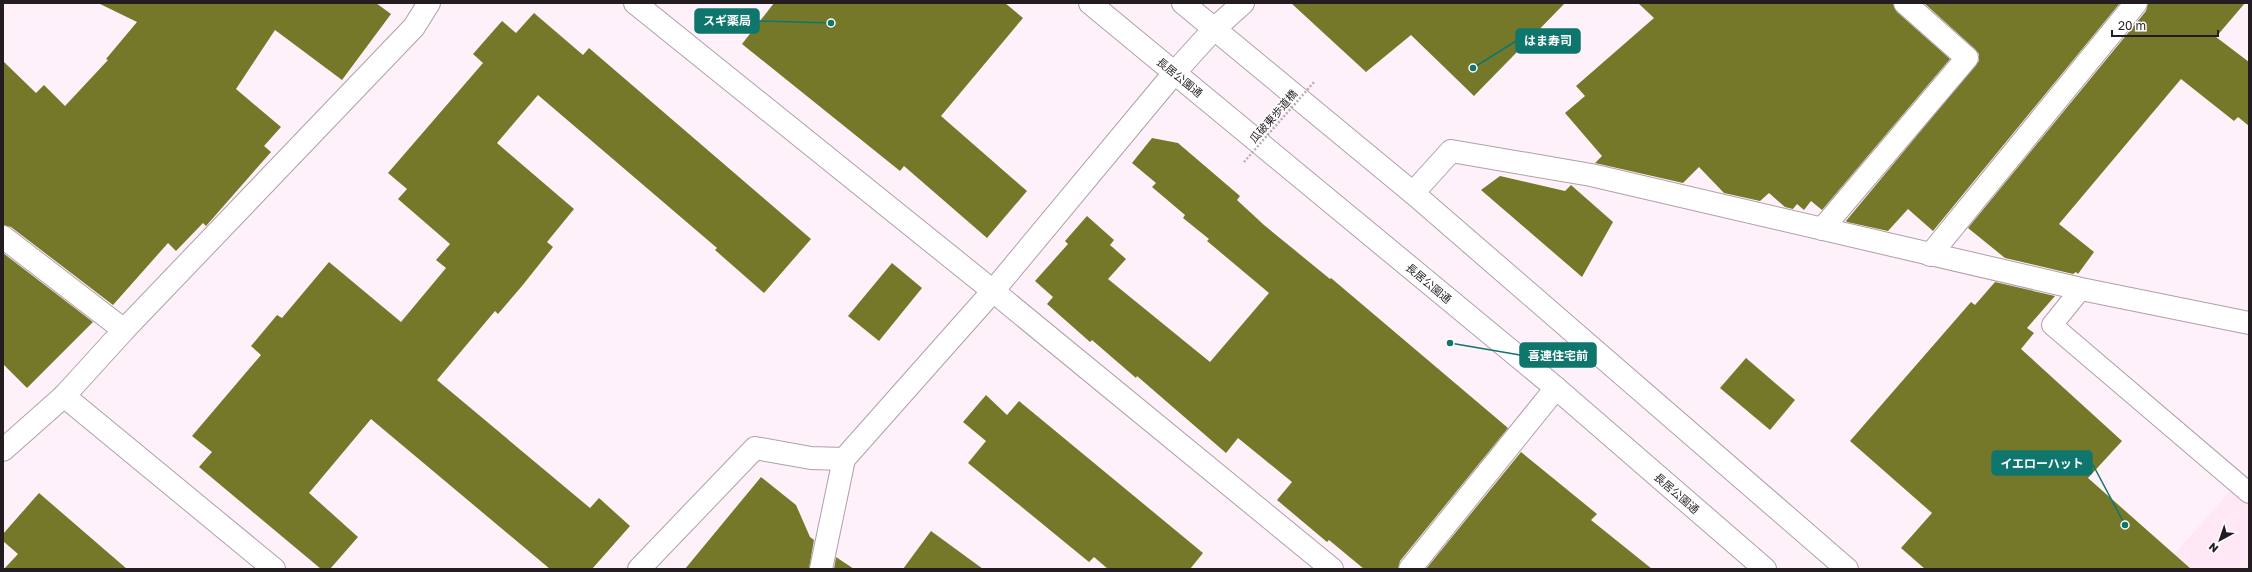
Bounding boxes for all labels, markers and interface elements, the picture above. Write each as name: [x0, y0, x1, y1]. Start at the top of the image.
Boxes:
callout: スギ薬局: [695, 9, 759, 33]
scale bar: [2112, 12, 2218, 38]
text: スギ薬局: [703, 13, 751, 28]
text: 20 m: [2118, 18, 2146, 33]
callout: はま寿司: [1516, 29, 1580, 53]
text: はま寿司: [1524, 33, 1572, 48]
street label: 長居公園通: [1155, 55, 1205, 99]
street label: 瓜破東歩道橋: [1246, 87, 1300, 145]
street label: 長居公園通: [1404, 260, 1454, 306]
callout: 喜連住宅前: [1520, 343, 1596, 367]
text: 喜連住宅前: [1528, 348, 1588, 363]
callout: イエローハット: [1992, 451, 2092, 475]
text: イエローハット: [2000, 456, 2084, 471]
street label: 長居公園通: [1652, 470, 1702, 516]
north arrow: [2200, 520, 2240, 560]
text: N: [2206, 540, 2221, 556]

